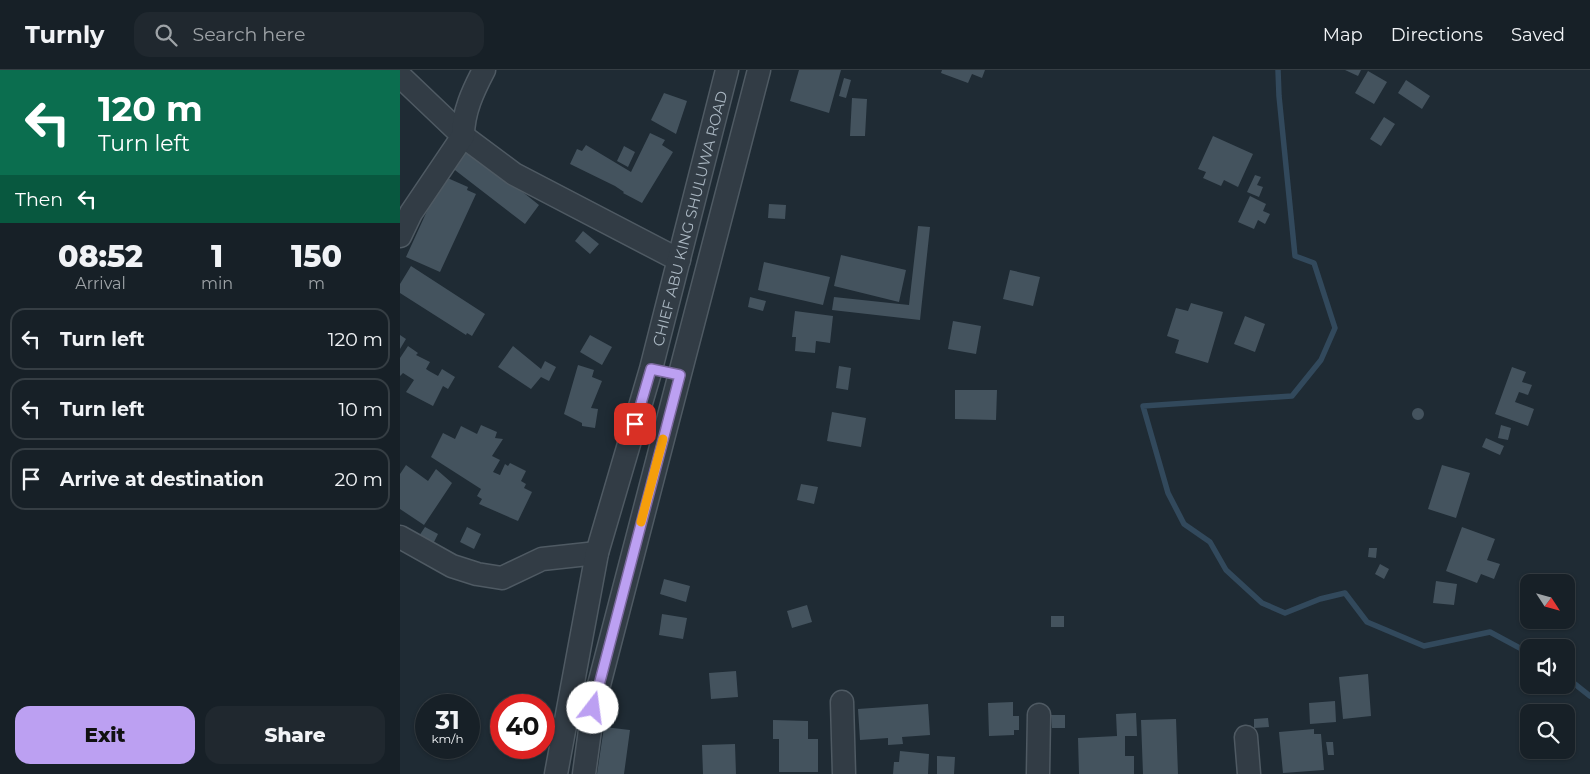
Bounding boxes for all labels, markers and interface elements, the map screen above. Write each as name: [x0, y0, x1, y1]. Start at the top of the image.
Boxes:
search box: [134, 12, 484, 57]
text: Turnly: [25, 20, 104, 49]
icon: search: [152, 21, 180, 49]
text: Search here: [192, 23, 305, 46]
text: Map: [1323, 24, 1363, 46]
text: Directions: [1391, 24, 1483, 46]
text: Saved: [1511, 24, 1565, 46]
text: 120 m: [98, 87, 203, 130]
street label: CHIEF ABU KING SHULUWA ROAD: [648, 89, 731, 348]
icon: left: [15, 90, 80, 155]
text: Turn left: [98, 130, 190, 157]
icon: left: [73, 185, 101, 213]
text: Then: [15, 188, 63, 211]
text: 08:52: [58, 238, 143, 275]
text: 1: [211, 238, 223, 275]
text: 150: [291, 238, 342, 275]
text: Arrival: [75, 274, 126, 293]
text: min: [201, 274, 233, 293]
text: m: [308, 274, 325, 293]
icon: left: [17, 325, 45, 353]
text: Turn left: [60, 328, 145, 351]
text: 120 m: [328, 328, 383, 351]
icon: left: [17, 395, 45, 423]
text: Turn left: [60, 398, 145, 421]
text: 10 m: [338, 398, 383, 421]
pin: [614, 403, 656, 445]
icon: arrive: [621, 410, 649, 438]
icon: arrive: [17, 465, 45, 493]
text: Arrive at destination: [60, 468, 264, 491]
text: 20 m: [335, 468, 383, 491]
north arrow: [1520, 574, 1575, 629]
map controls: [1520, 574, 1575, 759]
button: sound: [1520, 639, 1575, 694]
position arrow: [566, 681, 618, 733]
speed limit sign: 40: [490, 694, 555, 759]
button: search: [1520, 704, 1575, 759]
text: 31: [435, 705, 460, 735]
button: Exit: [15, 706, 195, 764]
button: Share: [205, 706, 385, 764]
text: km/h: [431, 731, 464, 746]

